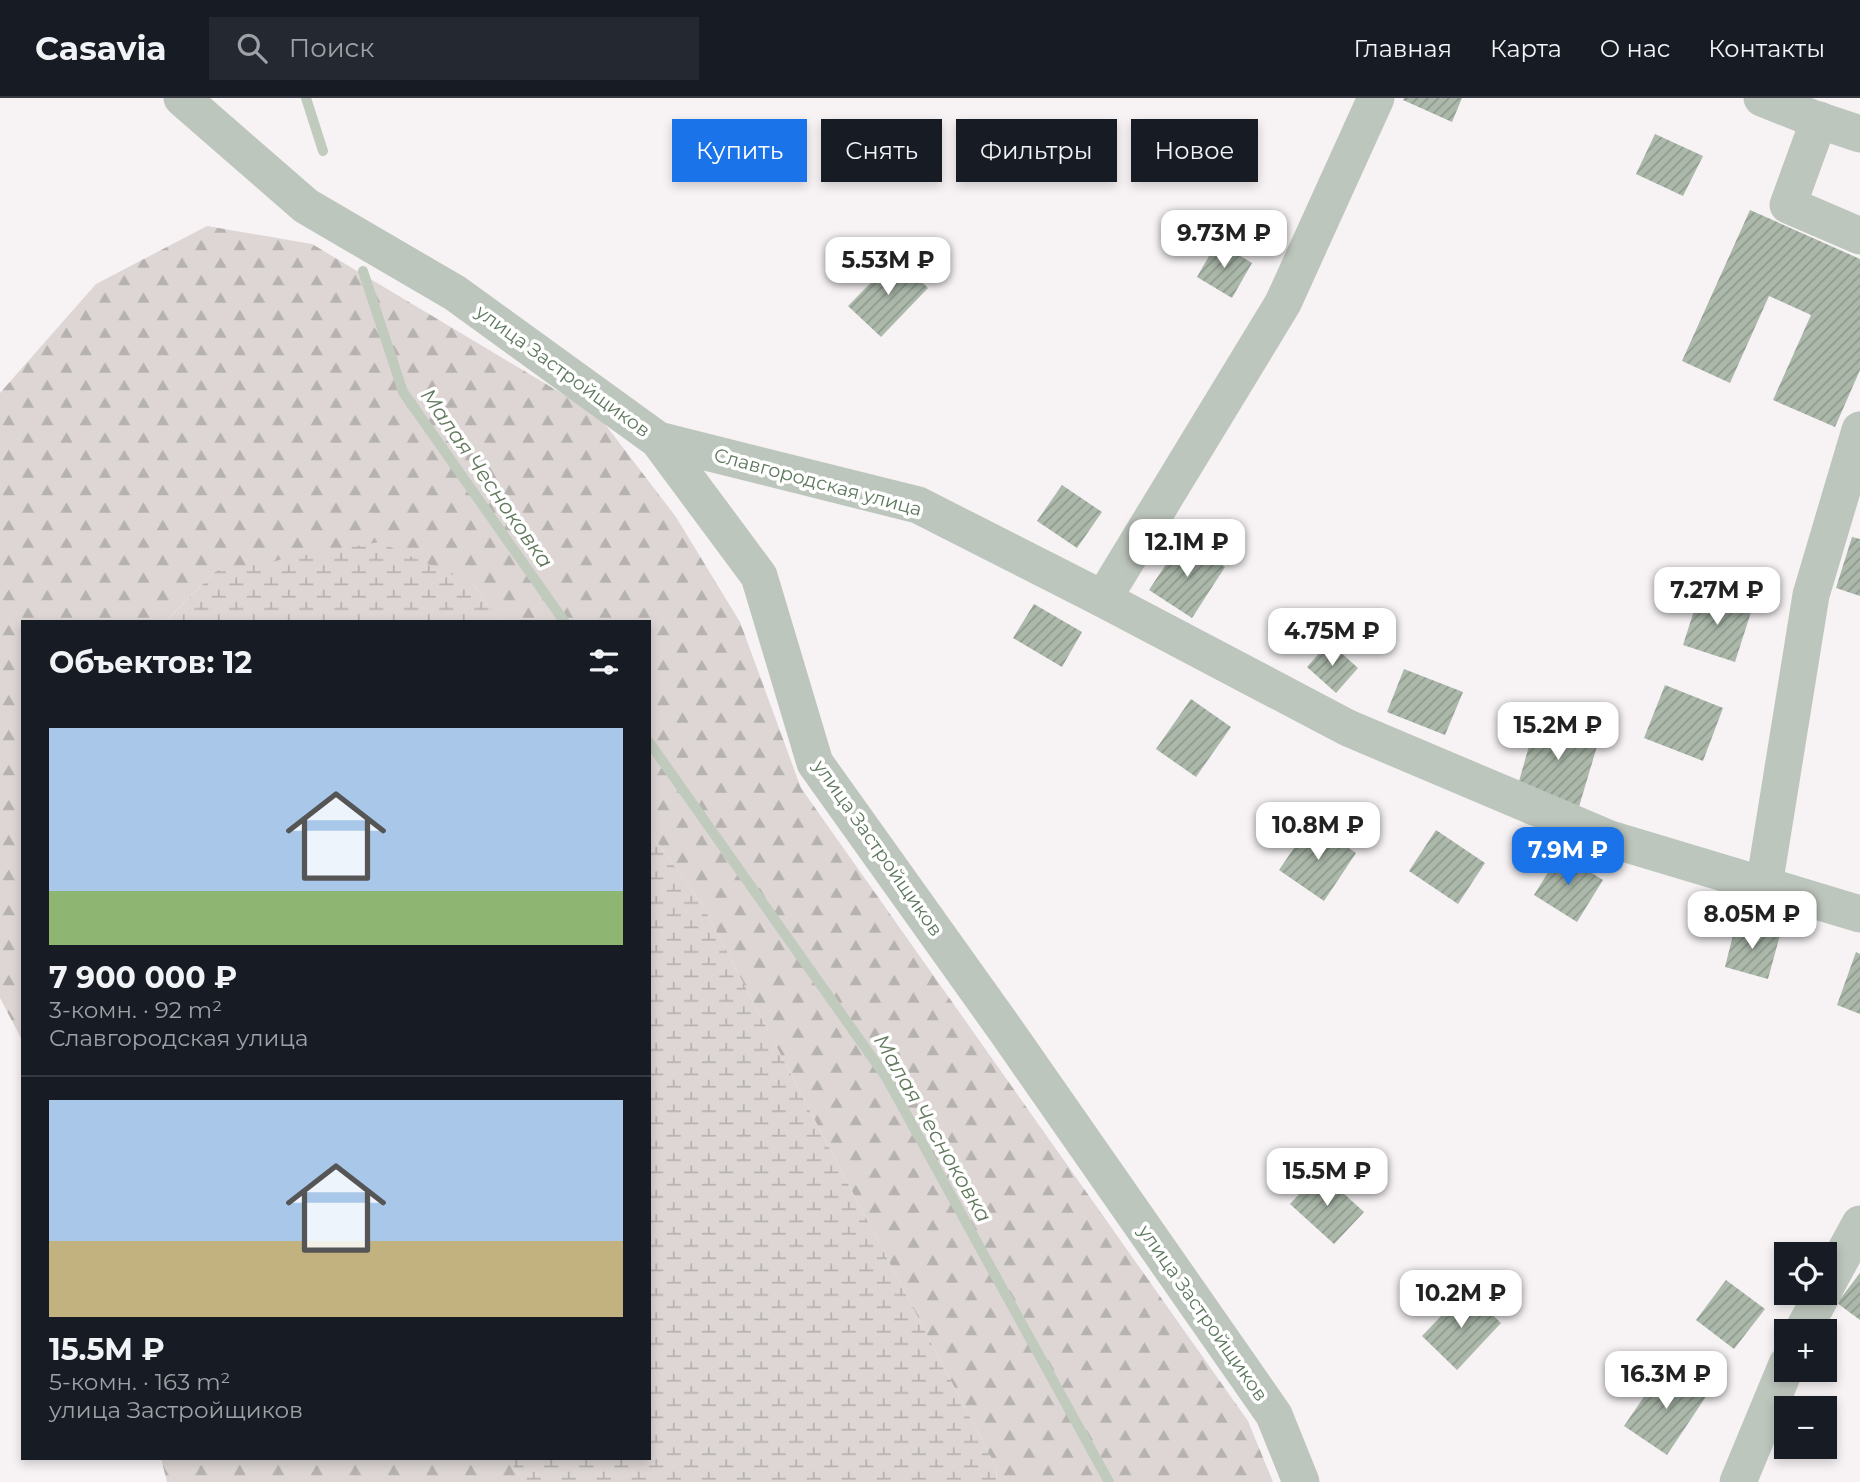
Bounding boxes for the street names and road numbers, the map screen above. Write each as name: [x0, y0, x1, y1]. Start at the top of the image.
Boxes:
street label: улица Застройщиков: [471, 299, 655, 442]
street label: Славгородская улица: [712, 443, 924, 521]
street label: улица Застройщиков: [808, 755, 948, 941]
street label: улица Застройщиков: [1133, 1220, 1273, 1406]

